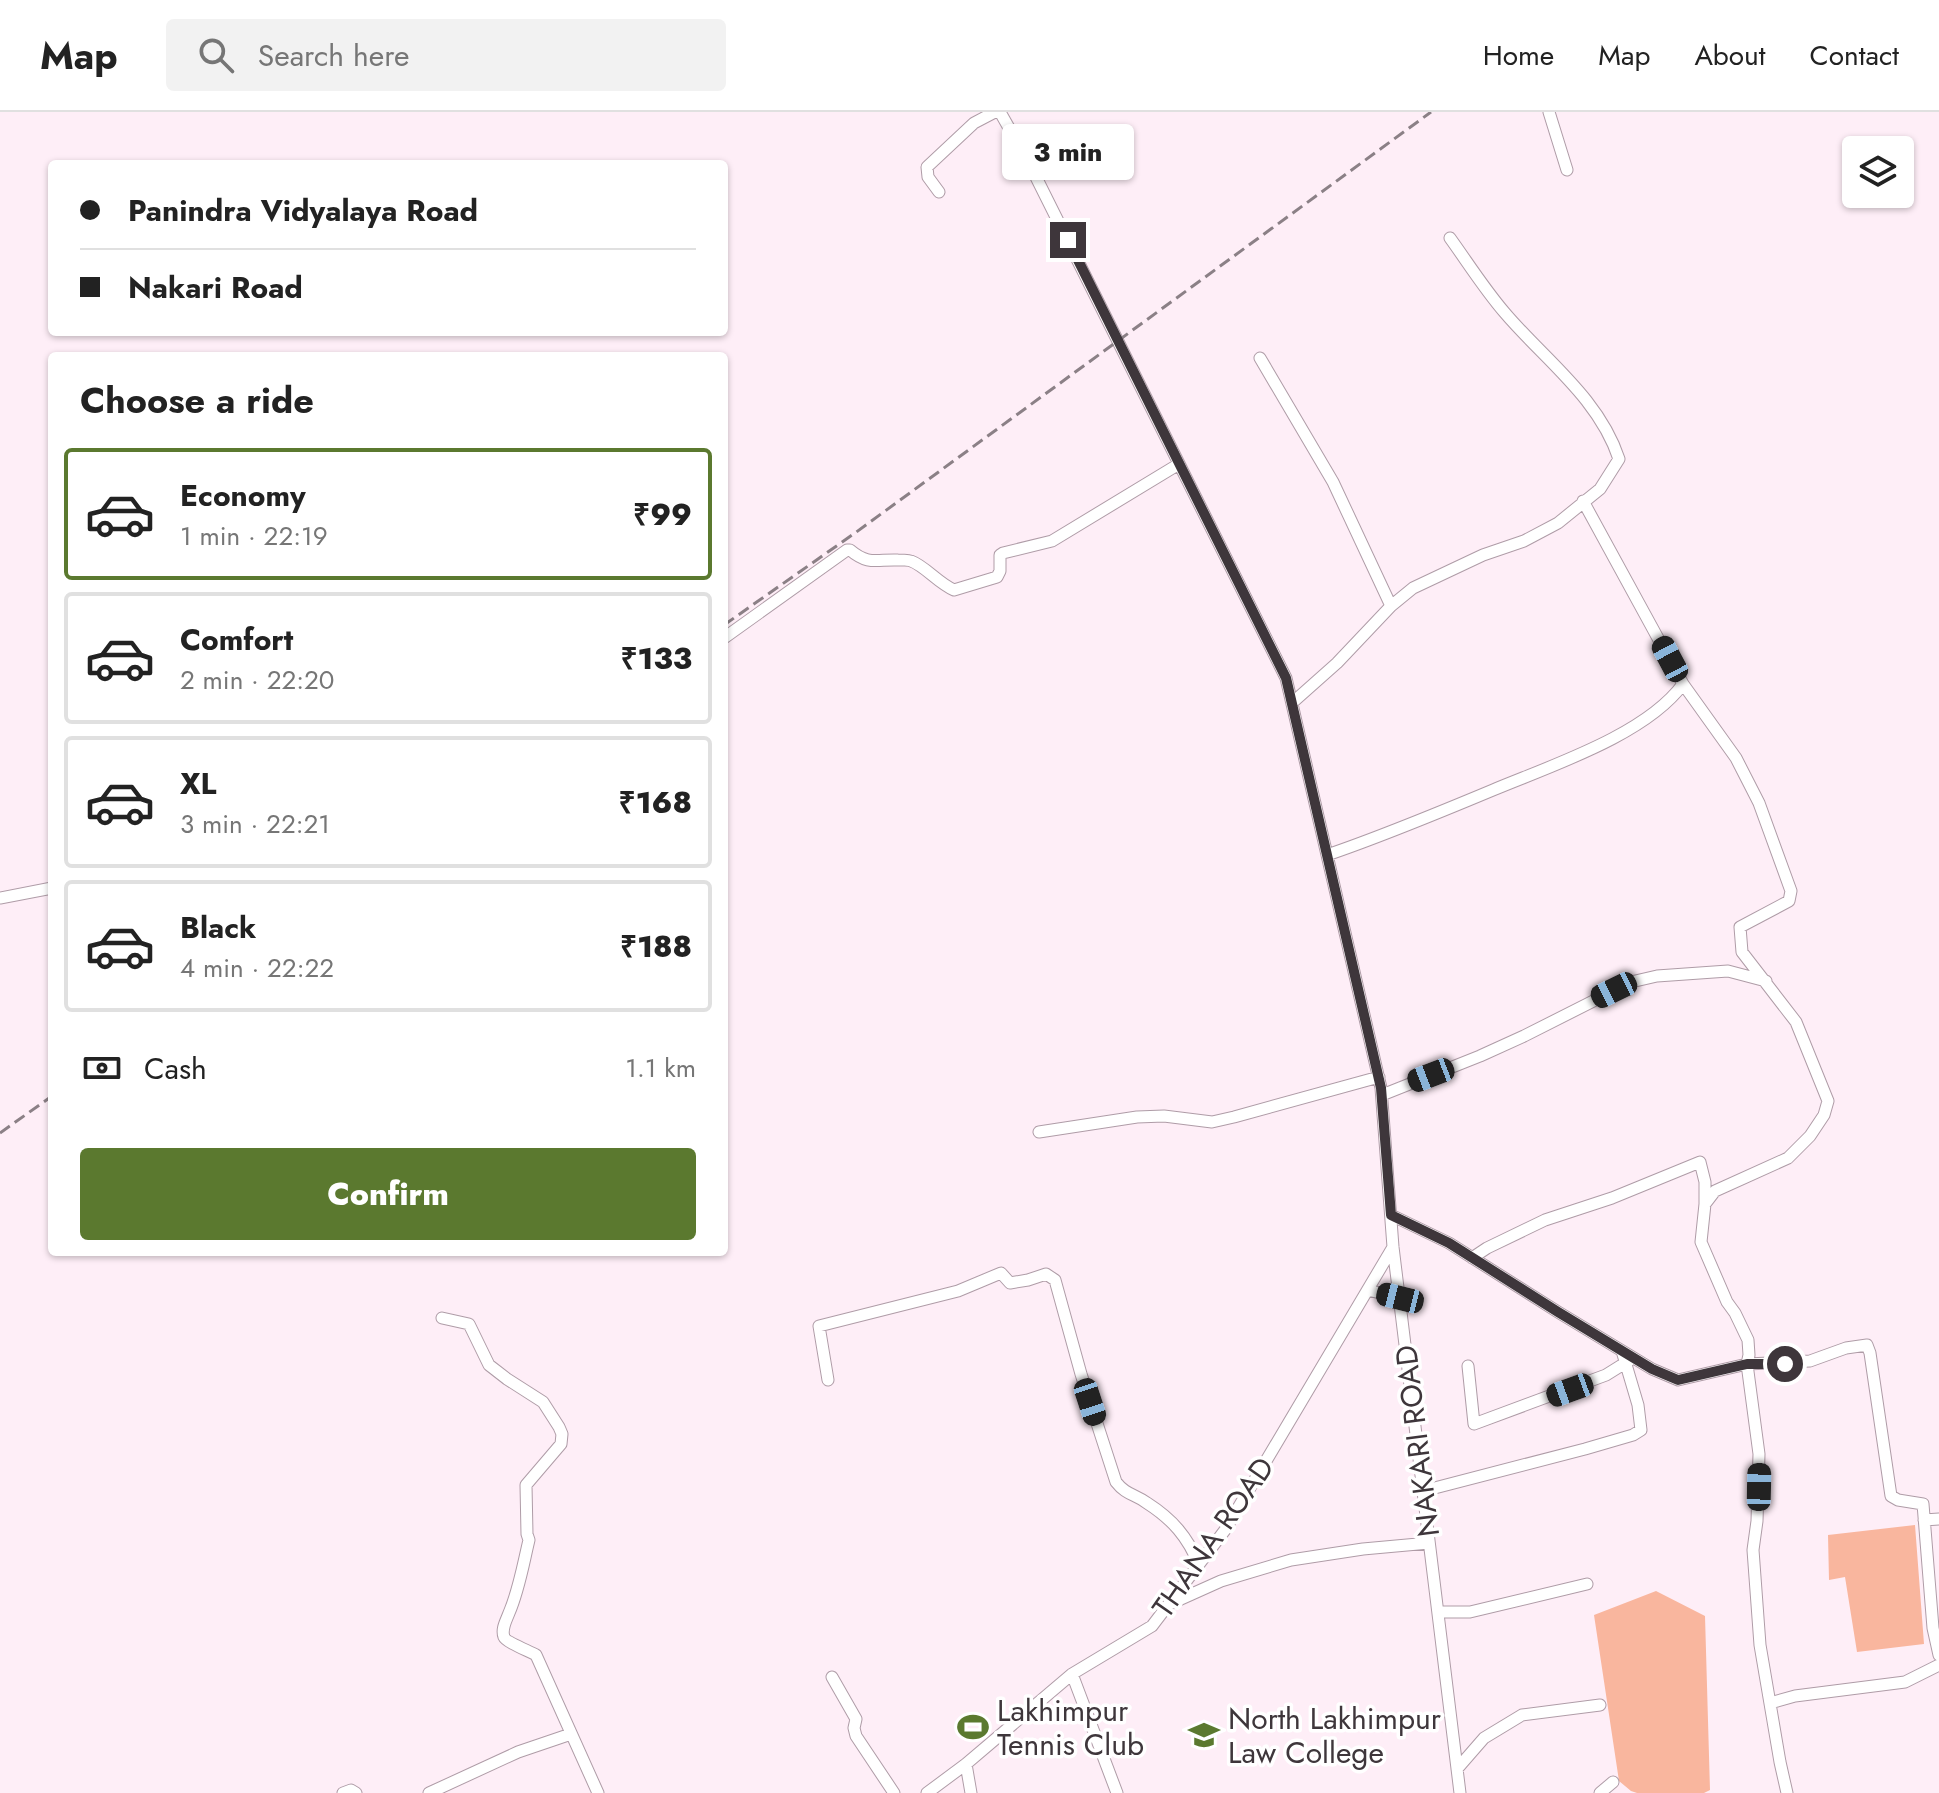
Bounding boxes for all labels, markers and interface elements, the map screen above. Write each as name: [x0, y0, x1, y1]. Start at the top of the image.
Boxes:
search box: [166, 19, 726, 91]
text: Map: [40, 28, 118, 83]
icon: search: [194, 33, 238, 77]
text: Search here: [258, 34, 410, 77]
text: Home: [1483, 35, 1554, 76]
text: Map: [1598, 35, 1650, 76]
text: About: [1694, 35, 1766, 76]
text: Contact: [1810, 35, 1899, 76]
callout: 3 min: [1002, 124, 1134, 180]
text: 3 min: [1034, 133, 1102, 171]
map controls: [1842, 136, 1914, 208]
button: layers: [1842, 136, 1914, 208]
text: Panindra Vidyalaya Road: [128, 189, 478, 232]
route end: [1050, 222, 1086, 258]
text: Nakari Road: [128, 266, 303, 309]
text: Choose a ride: [80, 374, 314, 426]
text: Economy: [180, 474, 306, 517]
icon: car: [84, 478, 156, 550]
text: ₹99: [633, 493, 692, 536]
text: 1 min · 22:19: [180, 517, 328, 555]
text: Comfort: [180, 618, 293, 661]
icon: car: [84, 622, 156, 694]
car: [1648, 632, 1692, 686]
text: ₹133: [620, 637, 692, 680]
text: 2 min · 22:20: [180, 661, 334, 699]
text: XL: [180, 762, 216, 805]
icon: car: [84, 766, 156, 838]
text: ₹168: [619, 781, 692, 824]
text: 3 min · 22:21: [180, 805, 330, 843]
text: Black: [180, 906, 256, 949]
icon: car: [84, 910, 156, 982]
text: ₹188: [620, 925, 692, 968]
text: 4 min · 22:22: [180, 949, 334, 987]
car: [1587, 969, 1641, 1011]
icon: cash: [80, 1046, 124, 1090]
text: Cash: [144, 1047, 207, 1090]
text: 1.1 km: [625, 1049, 696, 1087]
car: [1404, 1055, 1458, 1095]
button: Confirm: [80, 1148, 696, 1240]
car: [1374, 1281, 1426, 1315]
street label: NAKARI ROAD: [1384, 1343, 1450, 1539]
route start: [1767, 1346, 1803, 1382]
car: [1543, 1371, 1597, 1409]
car: [1071, 1375, 1109, 1429]
street label: THANA ROAD: [1142, 1448, 1284, 1626]
car: [1747, 1463, 1771, 1511]
place label: Lakhimpur Tennis Club: [997, 1689, 1144, 1766]
place label: North Lakhimpur Law College: [1228, 1697, 1442, 1774]
sports icon: Lakhimpur Tennis Club: [956, 1710, 990, 1744]
school or university icon: North Lakhimpur Law College: [1187, 1718, 1221, 1752]

